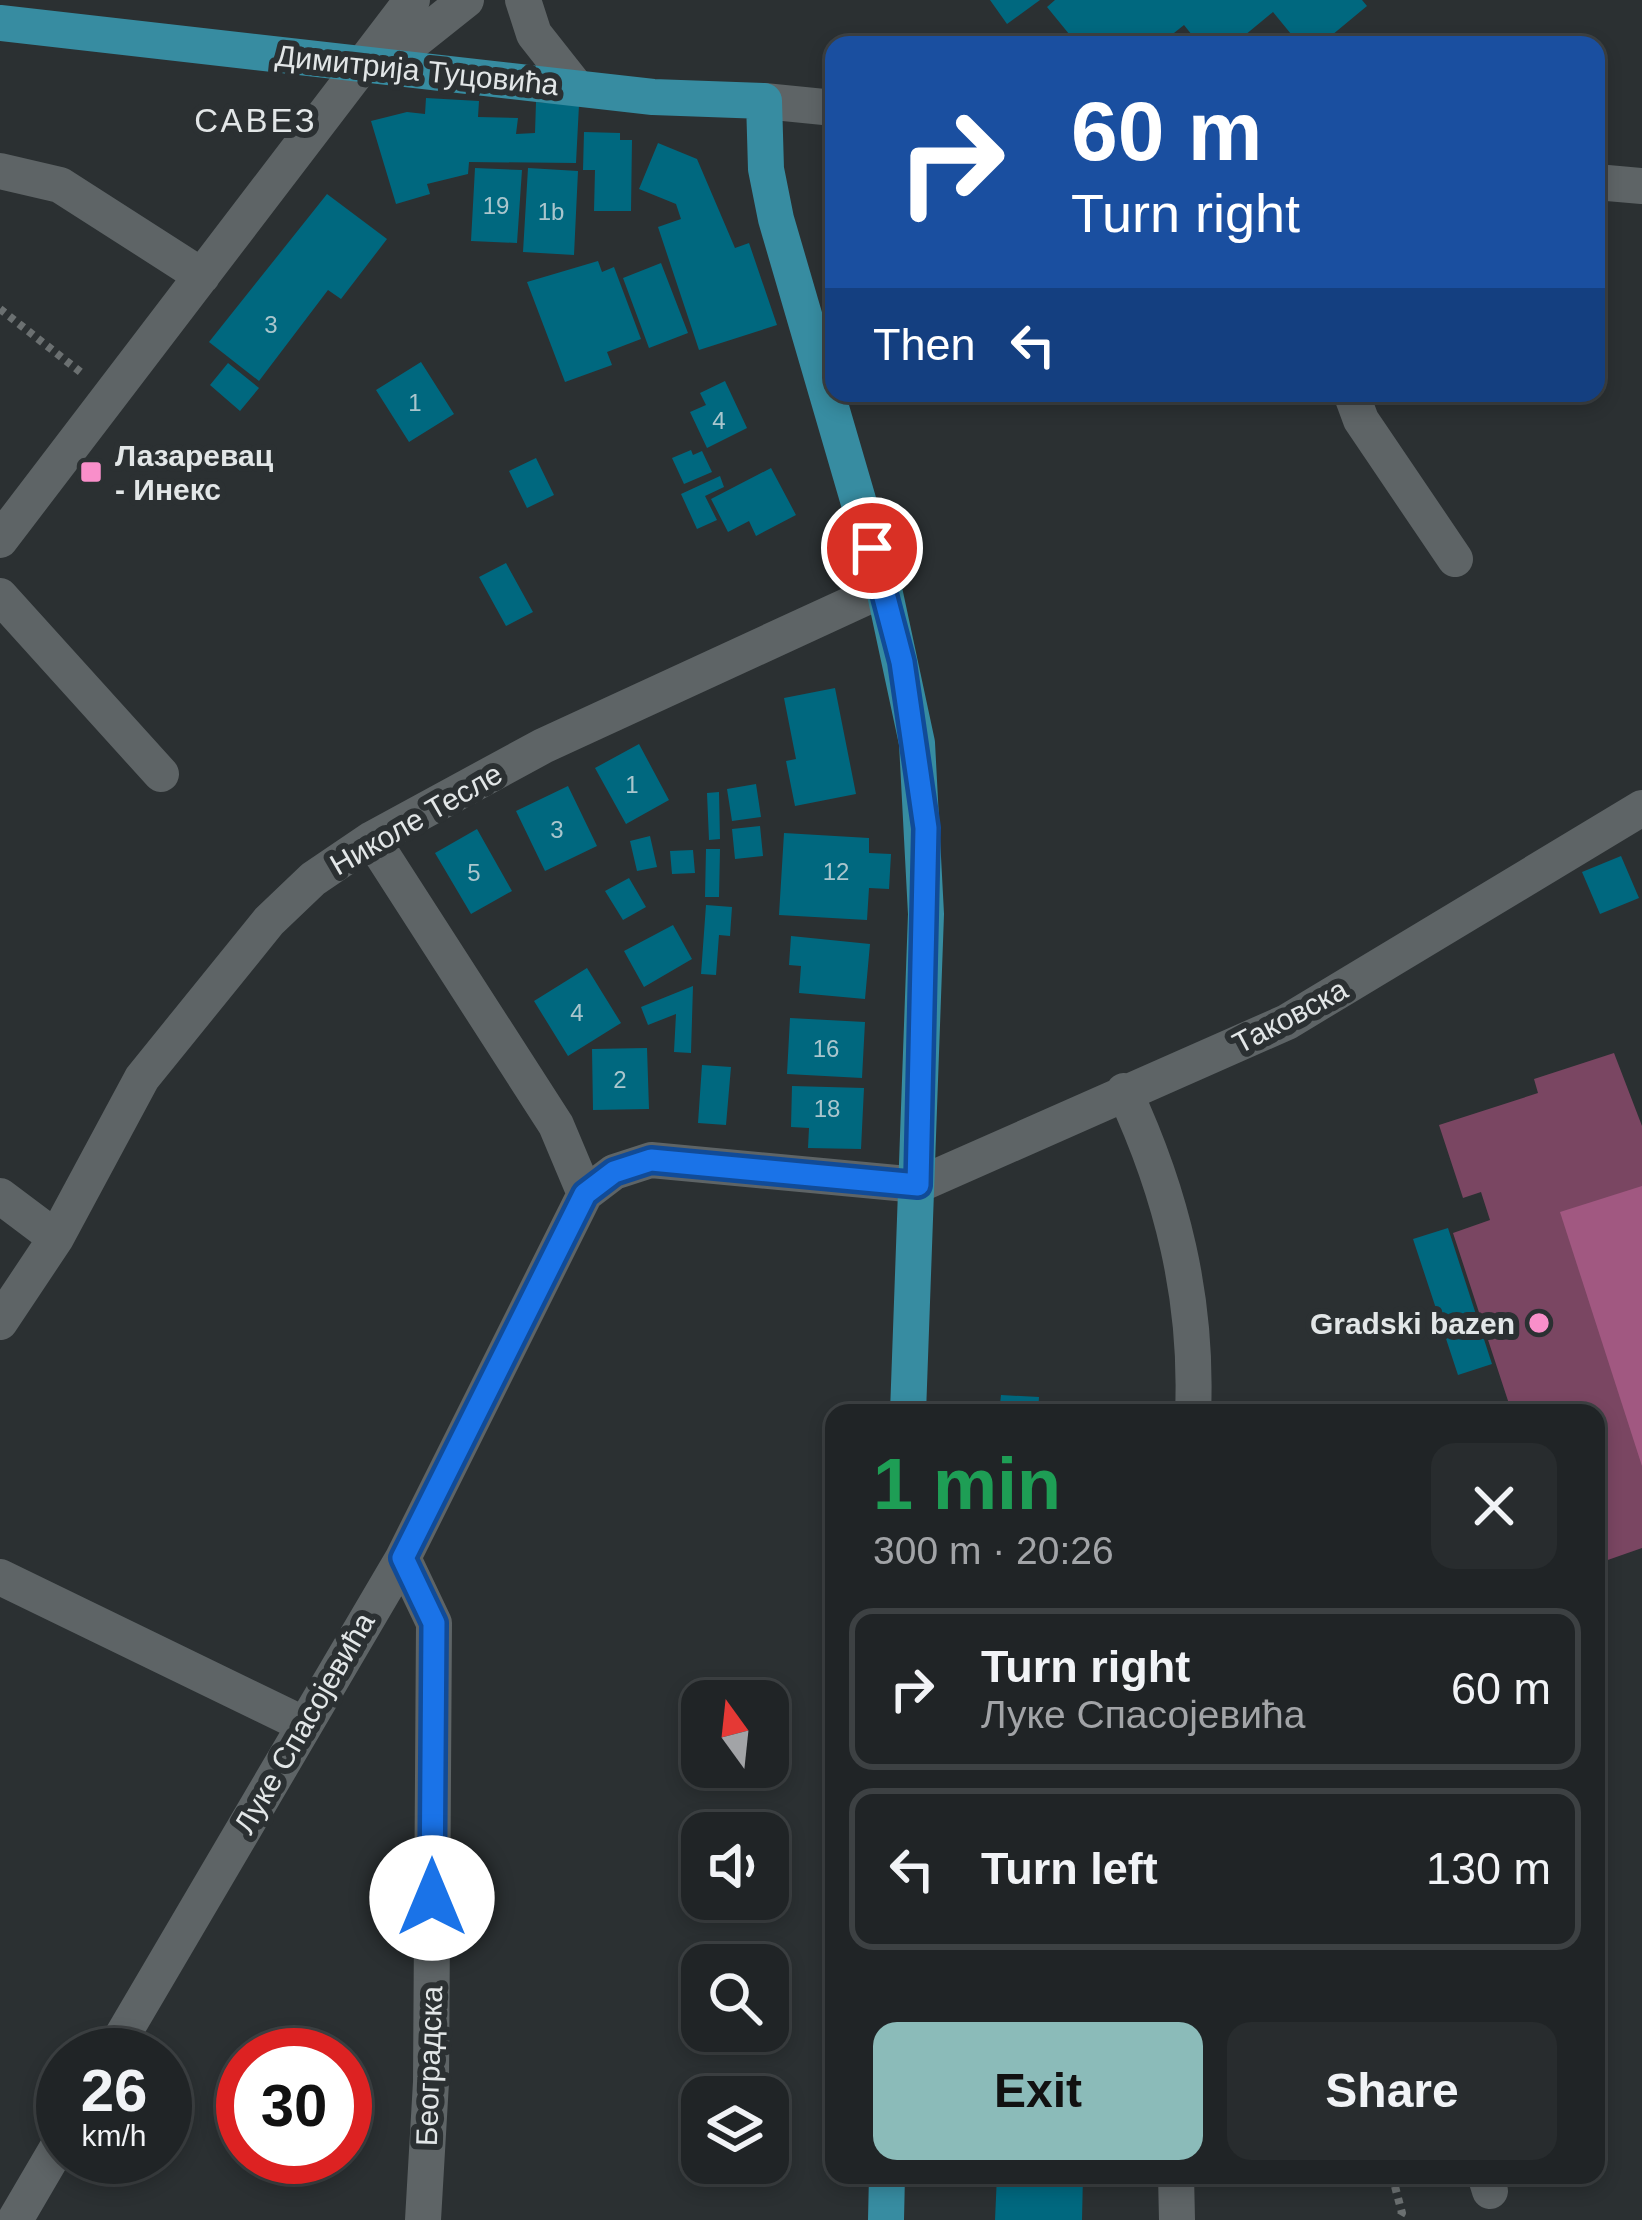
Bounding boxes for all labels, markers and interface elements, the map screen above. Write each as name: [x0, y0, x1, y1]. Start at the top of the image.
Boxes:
street label: Димитрија Туцовића: [274, 39, 561, 101]
icon: right: [873, 84, 1029, 240]
text: 60 m: [1071, 84, 1262, 178]
district label: САВЕЗ: [194, 102, 318, 139]
text: Turn right: [1071, 183, 1300, 243]
house number: 19: [483, 192, 509, 219]
house number: 1b: [538, 198, 564, 225]
house number: 3: [264, 311, 278, 338]
icon: left: [1000, 312, 1066, 378]
text: Then: [873, 319, 976, 370]
house number: 1: [408, 389, 422, 416]
house number: 4: [712, 407, 726, 434]
place label: Лазаревац - Инекс: [115, 439, 274, 506]
marker: Лазаревац - Инекс: [78, 459, 104, 485]
pin: [821, 497, 923, 599]
icon: arrive: [839, 515, 905, 581]
street label: Николе Тесле: [324, 756, 508, 882]
house number: 1: [625, 771, 639, 798]
house number: 3: [550, 816, 564, 843]
house number: 12: [823, 858, 849, 885]
house number: 5: [467, 859, 481, 886]
street label: Таковска: [1227, 972, 1353, 1060]
house number: 4: [570, 999, 584, 1026]
house number: 16: [813, 1035, 839, 1062]
house number: 2: [613, 1066, 627, 1093]
house number: 18: [814, 1095, 840, 1122]
place label: Gradski bazen: [1310, 1307, 1515, 1340]
marker: Gradski bazen: [1526, 1310, 1552, 1336]
button: close: [1431, 1443, 1557, 1569]
text: 1 min: [873, 1444, 1061, 1524]
text: 300 m · 20:26: [873, 1529, 1114, 1572]
street label: Луке Спасојевића: [227, 1606, 381, 1839]
text: Turn right: [981, 1641, 1190, 1692]
icon: right: [879, 1656, 945, 1722]
text: 60 m: [1451, 1663, 1551, 1714]
north arrow: [681, 1680, 789, 1788]
map controls: [681, 1680, 789, 2184]
text: Луке Спасојевића: [981, 1693, 1305, 1736]
button: sound: [681, 1812, 789, 1920]
position arrow: [369, 1835, 495, 1961]
icon: left: [879, 1836, 945, 1902]
text: Turn left: [981, 1843, 1158, 1894]
text: 130 m: [1426, 1843, 1551, 1894]
button: search: [681, 1944, 789, 2052]
street label: Београдска: [410, 1985, 448, 2147]
button: Exit: [873, 2022, 1203, 2160]
button: Share: [1227, 2022, 1557, 2160]
speed limit sign: 30: [216, 2028, 372, 2184]
text: 26: [81, 2057, 147, 2124]
button: layers: [681, 2076, 789, 2184]
text: km/h: [81, 2119, 147, 2152]

